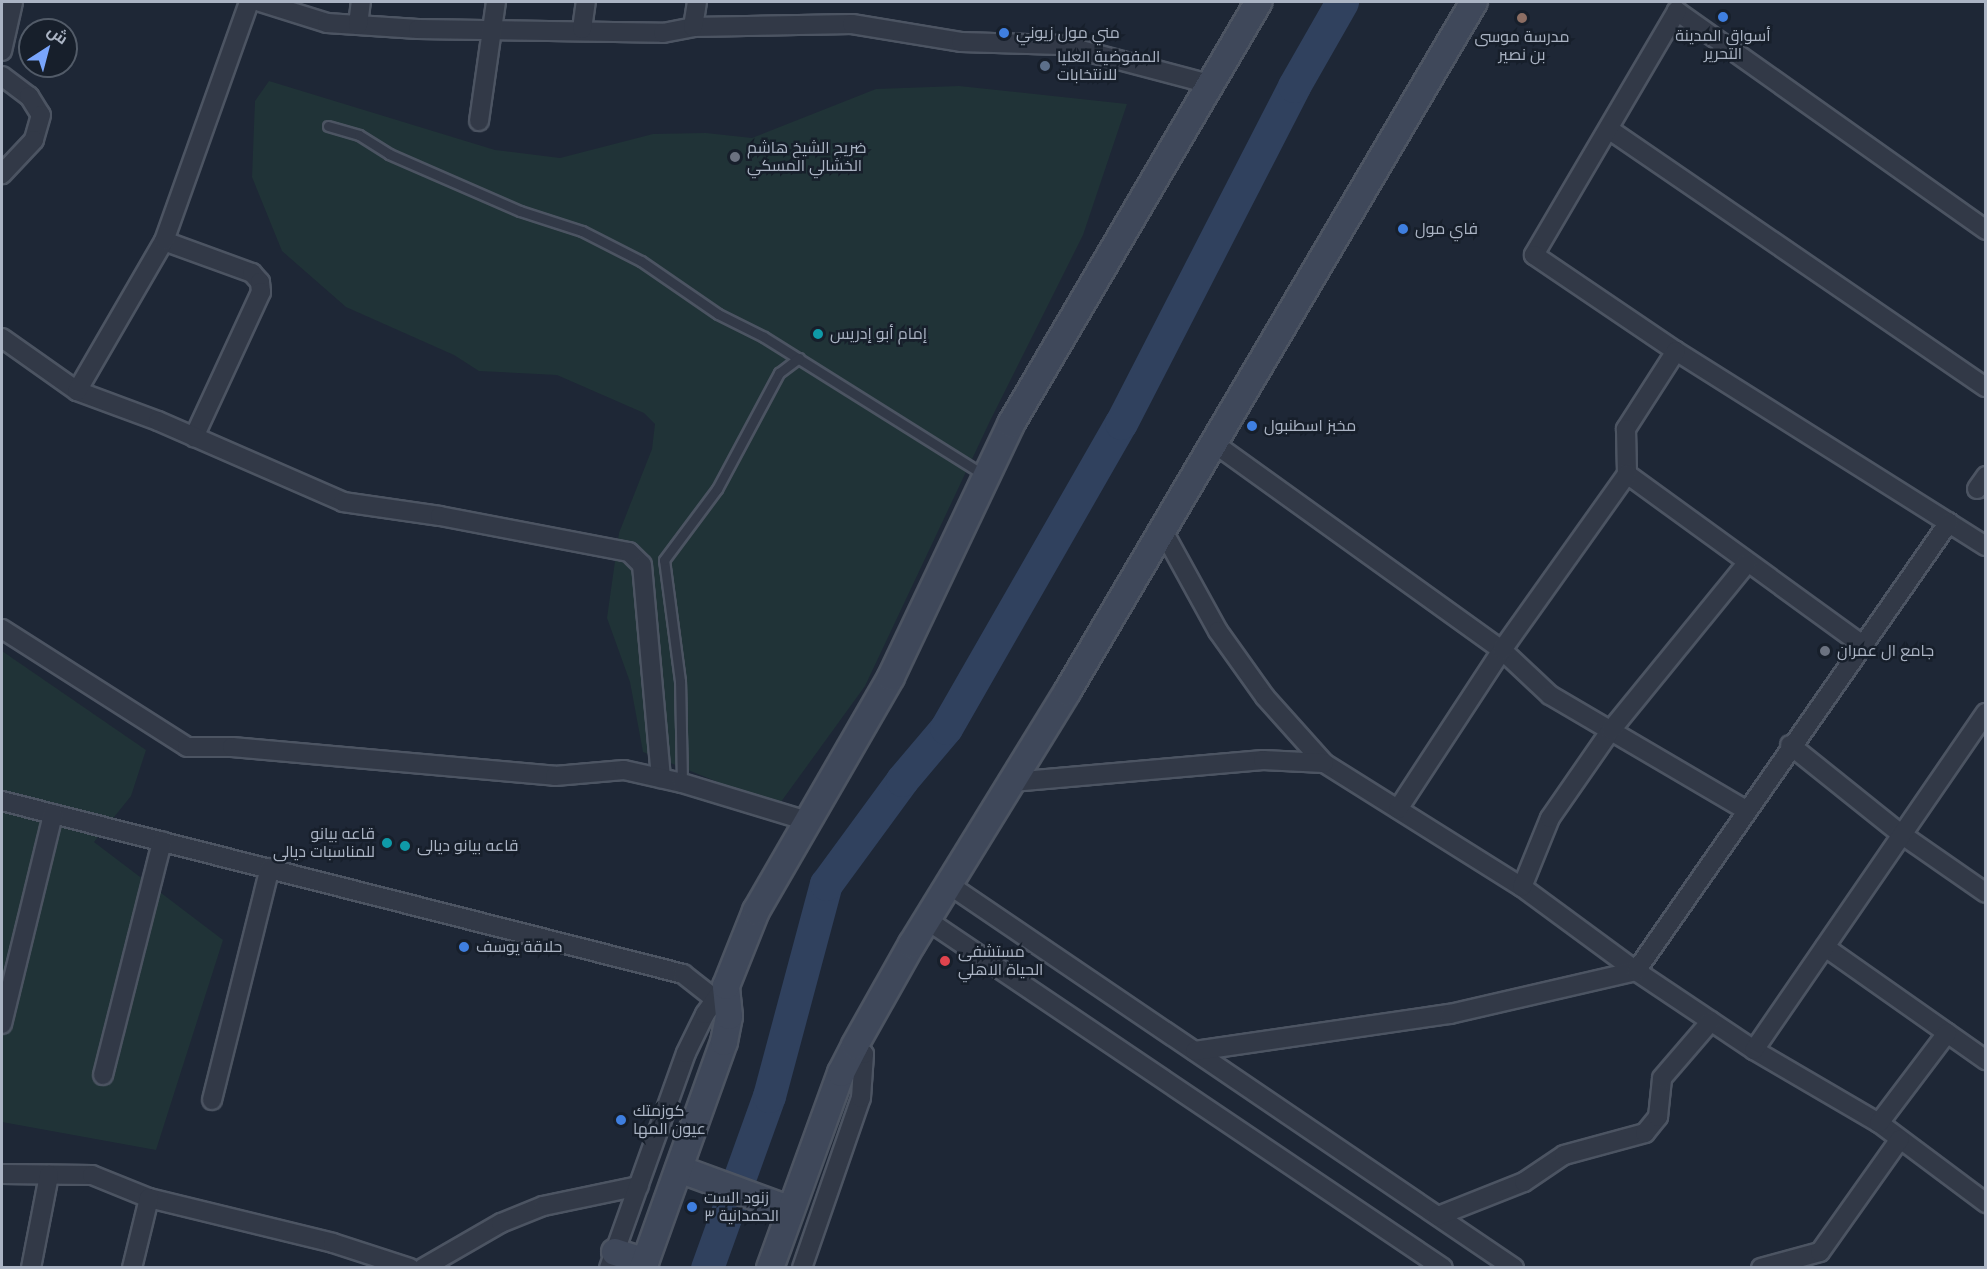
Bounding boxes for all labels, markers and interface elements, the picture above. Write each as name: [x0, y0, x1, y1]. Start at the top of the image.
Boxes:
marker: أسواق المدينة التحرير: [1716, 10, 1730, 24]
marker: مدرسة موسى بن نصير: [1515, 11, 1529, 25]
north arrow: [18, 18, 78, 78]
text: ش: [44, 21, 72, 48]
place label: مني مول زيوني: [1016, 23, 1120, 43]
marker: مني مول زيوني: [997, 26, 1011, 40]
place label: أسواق المدينة التحرير: [1675, 26, 1771, 64]
place label: مدرسة موسى بن نصير: [1475, 27, 1569, 65]
place label: المفوضية العليا للانتخابات: [1057, 47, 1160, 85]
marker: المفوضية العليا للانتخابات: [1038, 59, 1052, 73]
place label: ضريح الشيخ هاشم الخشالي المسكي: [747, 138, 867, 176]
marker: ضريح الشيخ هاشم الخشالي المسكي: [728, 150, 742, 164]
place label: فاي مول: [1415, 219, 1478, 239]
marker: فاي مول: [1396, 222, 1410, 236]
place label: إمام أبو إدريس: [830, 324, 927, 344]
marker: إمام أبو إدريس: [811, 327, 825, 341]
place label: مخبز اسطنبول: [1264, 416, 1356, 436]
marker: مخبز اسطنبول: [1245, 419, 1259, 433]
place label: جامع ال عمران: [1837, 641, 1934, 661]
marker: جامع ال عمران: [1818, 644, 1832, 658]
place label: قاعه بيانو للمناسبات ديالى: [273, 824, 375, 862]
marker: قاعه بيانو للمناسبات ديالى: [380, 836, 394, 850]
place label: قاعه بيانو ديالى: [417, 836, 519, 856]
marker: قاعه بيانو ديالى: [398, 839, 412, 853]
place label: حلاقة يوسف: [476, 937, 562, 957]
marker: حلاقة يوسف: [457, 940, 471, 954]
place label: مستشفى الحياة الاهلي: [958, 942, 1043, 980]
marker: مستشفى الحياة الاهلي: [936, 952, 954, 970]
place label: كوزمتك عيون المها: [633, 1101, 706, 1139]
marker: كوزمتك عيون المها: [614, 1113, 628, 1127]
place label: زنود الست الحمدانية ٣: [704, 1188, 779, 1226]
marker: زنود الست الحمدانية ٣: [685, 1200, 699, 1214]

